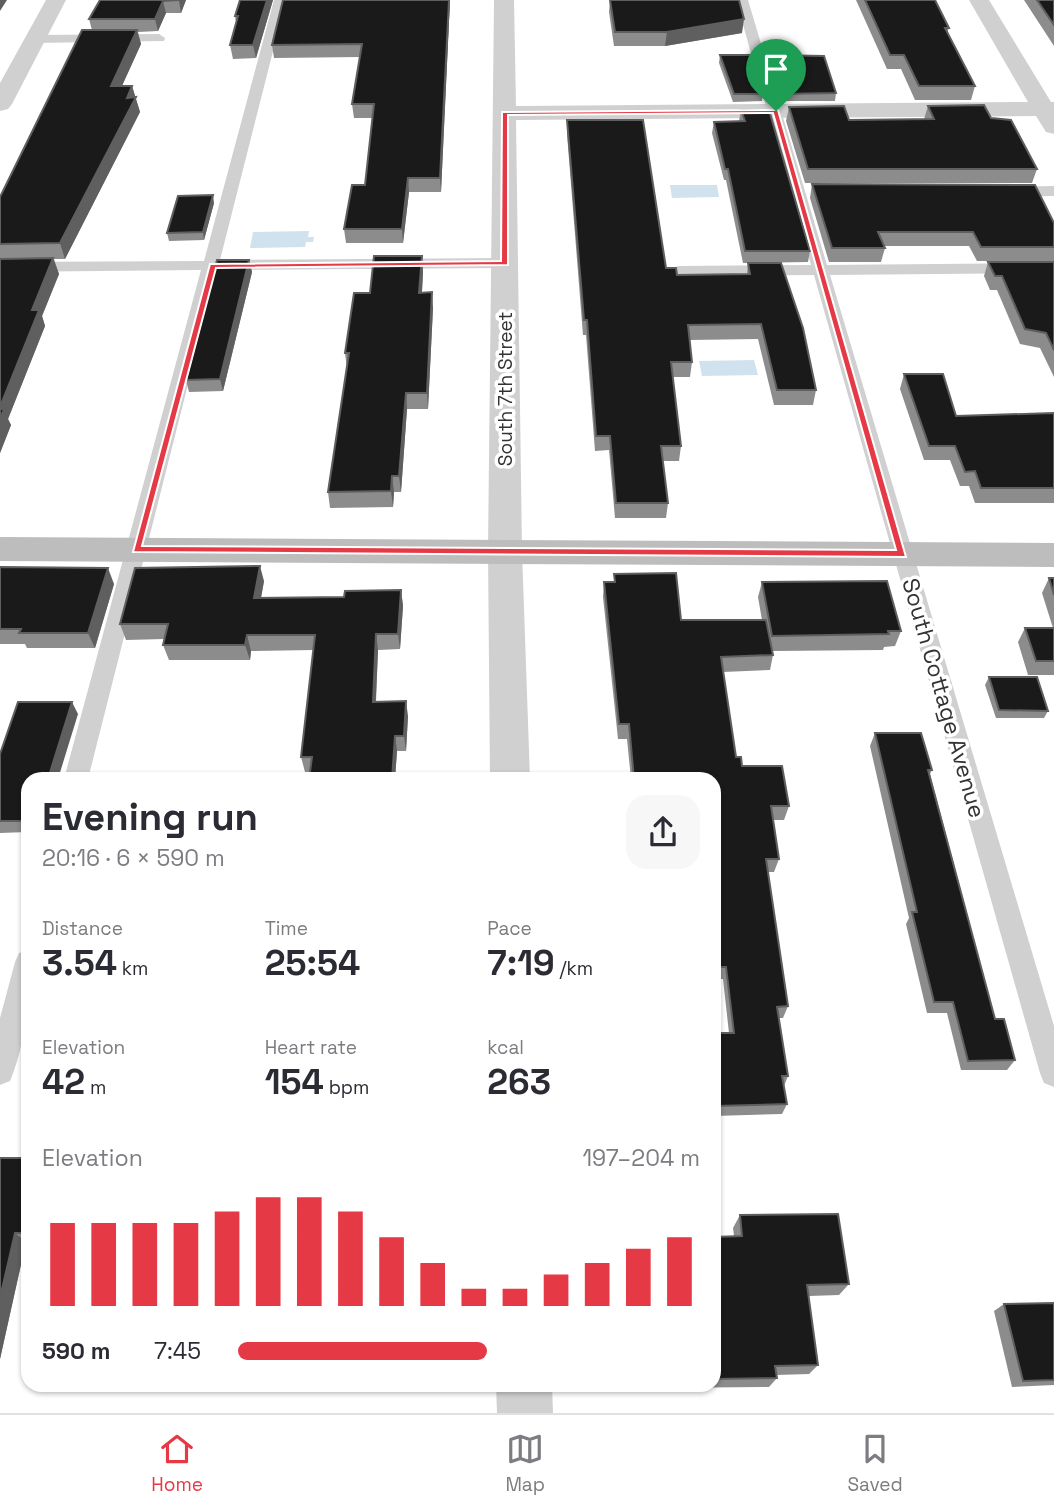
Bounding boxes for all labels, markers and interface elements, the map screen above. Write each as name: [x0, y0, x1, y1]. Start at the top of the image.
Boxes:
pin: [746, 39, 806, 111]
icon: arrive: [757, 50, 795, 88]
street label: South 7th Street: [493, 312, 518, 466]
street label: South Cottage Avenue: [895, 575, 993, 821]
text: Evening run: [42, 793, 258, 841]
button: share: [626, 795, 700, 869]
text: 20:16 · 6 × 590 m: [42, 843, 225, 873]
text: Distance: [42, 916, 123, 941]
text: Time: [265, 916, 308, 941]
text: Pace: [487, 916, 532, 941]
text: 3.54: [42, 941, 117, 985]
text: 25:54: [265, 941, 360, 985]
text: 7:19: [487, 941, 555, 985]
text: km: [117, 956, 148, 981]
text: /km: [555, 956, 593, 981]
text: Elevation: [42, 1035, 125, 1060]
text: Heart rate: [265, 1035, 357, 1060]
text: kcal: [487, 1035, 524, 1060]
text: 42: [42, 1060, 85, 1104]
text: 154: [265, 1060, 324, 1104]
text: 263: [487, 1060, 551, 1104]
text: m: [85, 1075, 106, 1100]
text: bpm: [324, 1075, 369, 1100]
text: Elevation: [42, 1143, 143, 1173]
text: 197–204 m: [582, 1143, 700, 1173]
text: 590 m: [42, 1336, 110, 1366]
text: 7:45: [154, 1336, 201, 1366]
tab: Home: [151, 1430, 203, 1497]
tab: Map: [505, 1430, 545, 1497]
tab: Saved: [847, 1430, 903, 1497]

